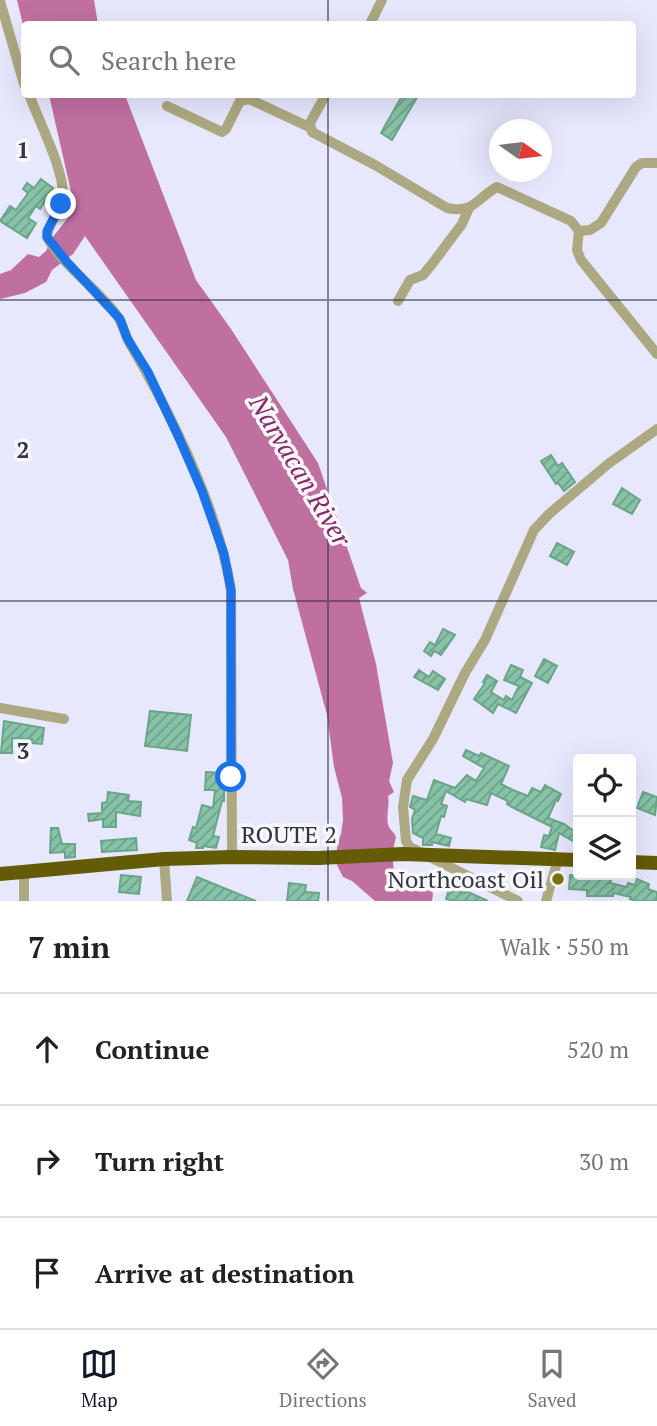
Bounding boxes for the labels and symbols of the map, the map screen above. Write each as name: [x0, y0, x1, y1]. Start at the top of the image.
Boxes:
north arrow: [489, 119, 552, 182]
text: 1: [17, 134, 30, 165]
route end: [45, 188, 76, 219]
water label: Narvacan River: [242, 387, 360, 553]
text: 2: [17, 434, 30, 465]
text: 3: [17, 735, 30, 766]
route start: [215, 761, 246, 792]
street label: ROUTE 2: [241, 818, 337, 850]
place label: Northcoast Oil: [387, 863, 544, 895]
marker: Northcoast Oil: [550, 871, 566, 887]

